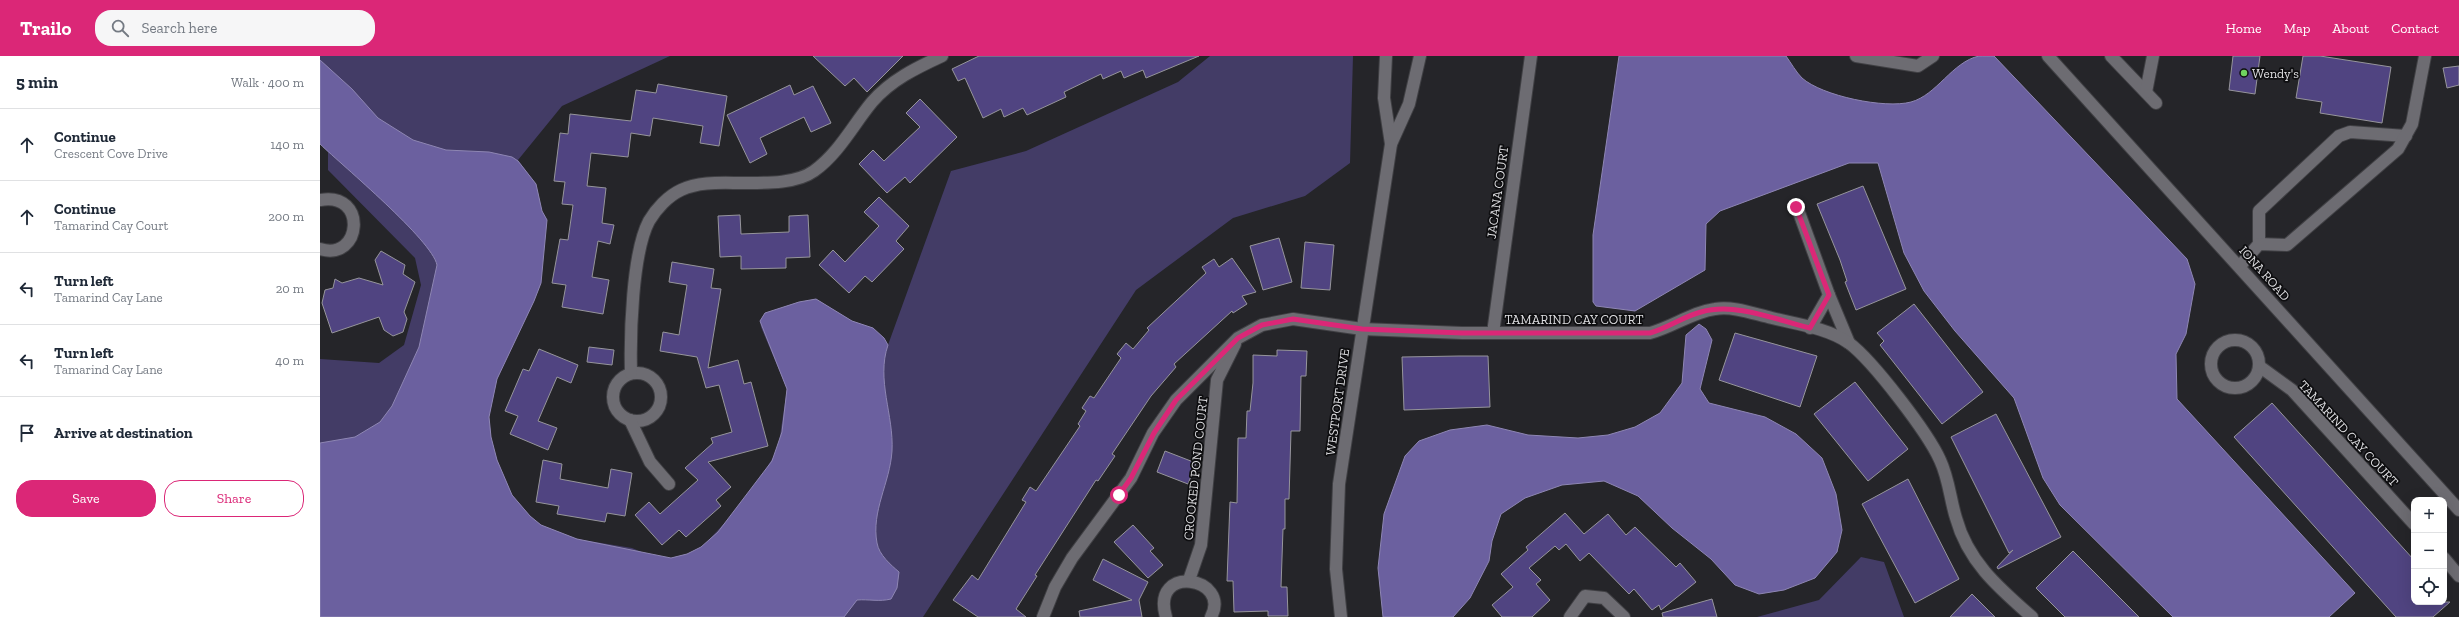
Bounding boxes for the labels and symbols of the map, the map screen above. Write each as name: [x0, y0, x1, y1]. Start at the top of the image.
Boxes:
place label: Wendy's: [2252, 66, 2299, 81]
marker: Wendy's: [2239, 68, 2249, 78]
street label: JACANA COURT: [1484, 145, 1511, 240]
route end: [1787, 198, 1805, 216]
street label: IONA ROAD: [2236, 243, 2293, 304]
street label: TAMARIND CAY COURT: [1504, 312, 1644, 327]
street label: WESTPORT DRIVE: [1323, 347, 1352, 456]
street label: TAMARIND CAY COURT: [2296, 377, 2402, 489]
street label: CROOKED POND COURT: [1180, 395, 1211, 541]
route start: [1110, 486, 1128, 504]

